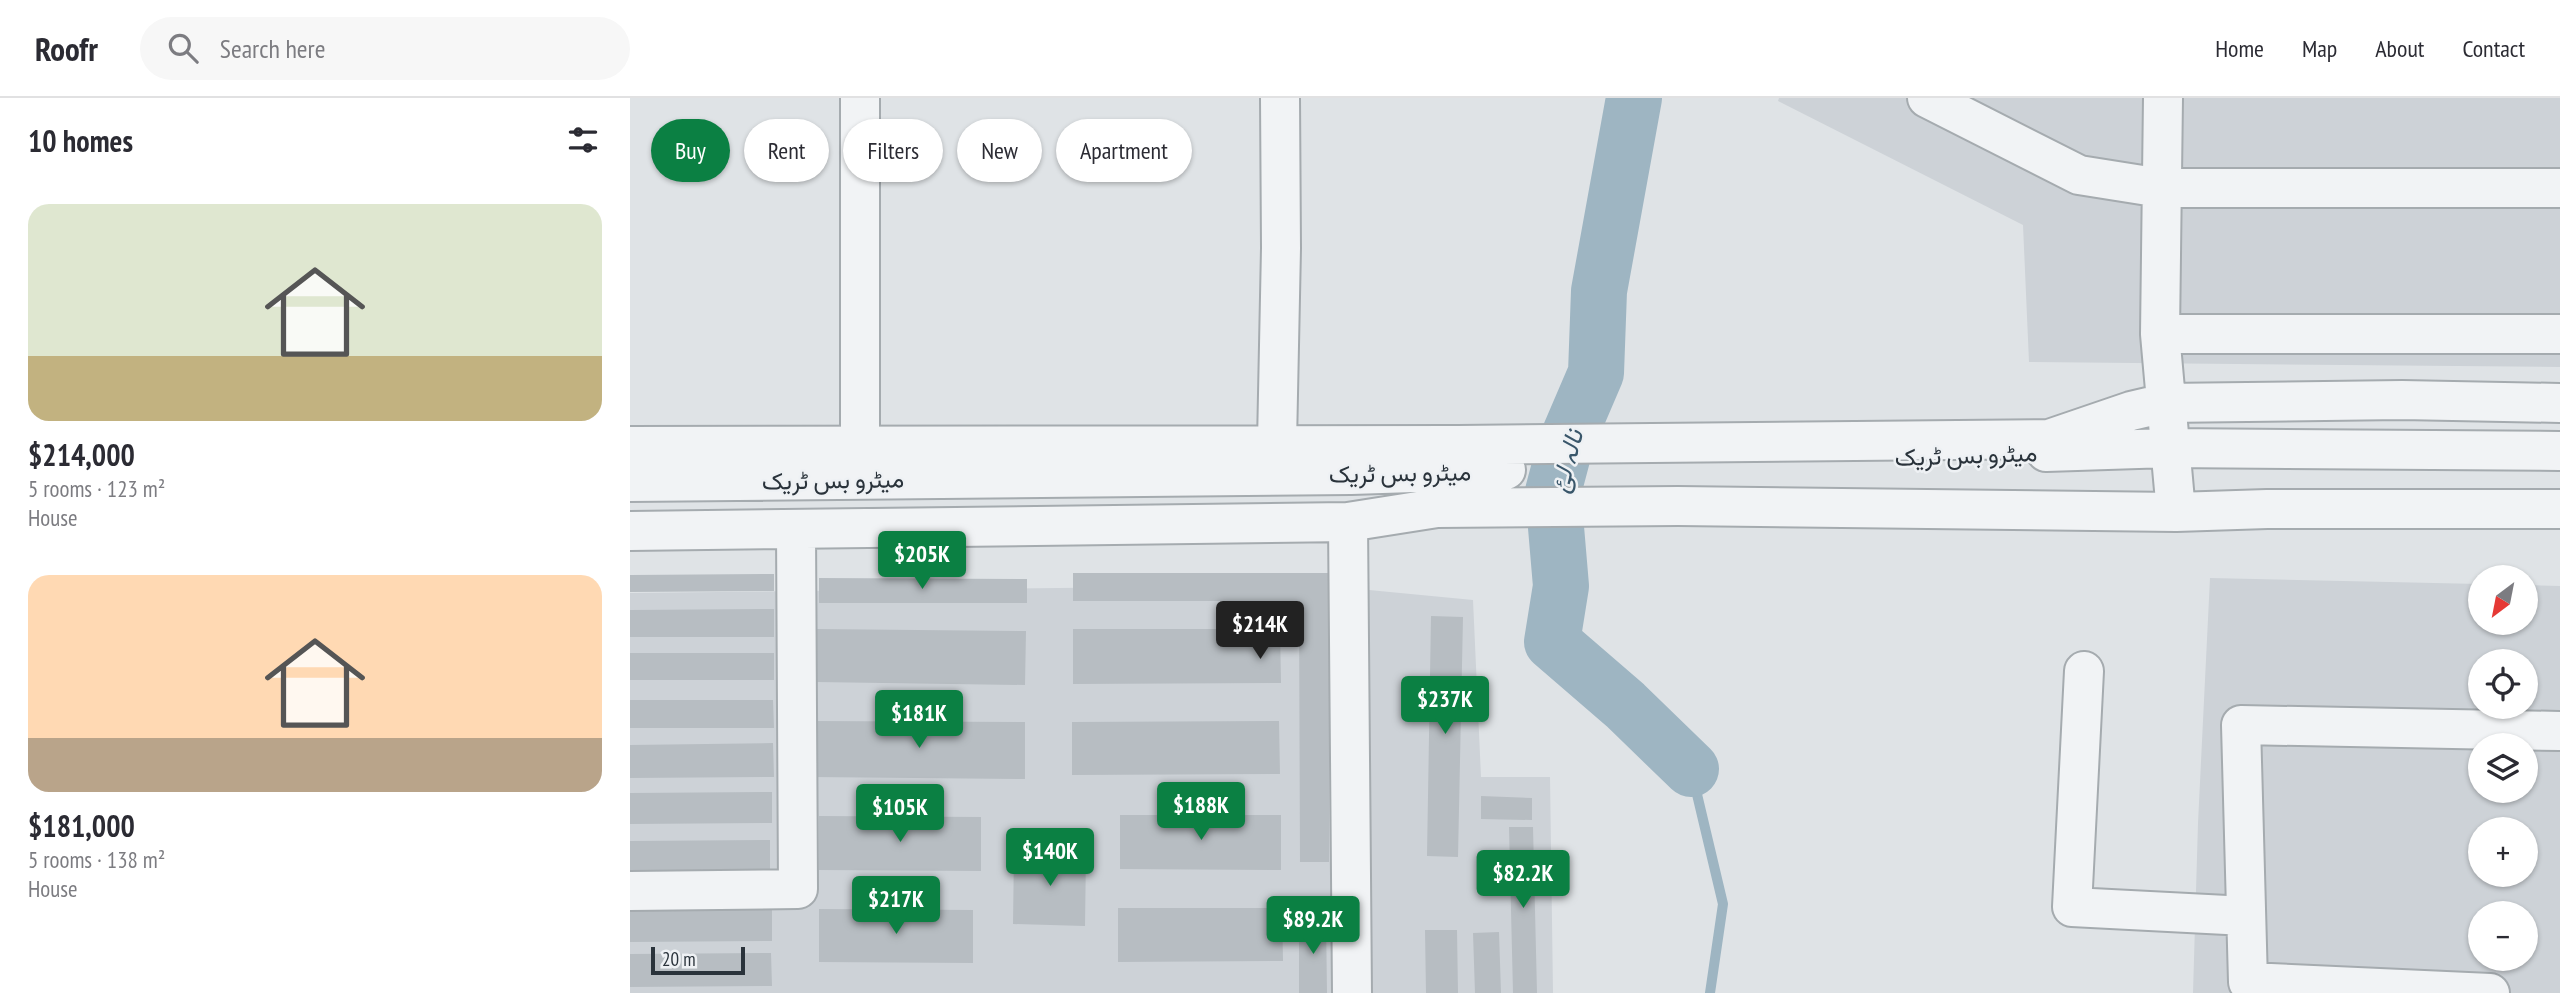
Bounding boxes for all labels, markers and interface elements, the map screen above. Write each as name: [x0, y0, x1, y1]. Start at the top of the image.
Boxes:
search box: [140, 17, 630, 80]
text: Roofr: [35, 27, 98, 70]
icon: search: [164, 29, 202, 67]
text: Search here: [220, 32, 325, 65]
text: Home: [2215, 33, 2264, 64]
text: Map: [2302, 33, 2337, 64]
text: About: [2375, 33, 2424, 64]
text: Contact: [2462, 33, 2525, 64]
chip: Buy: [651, 119, 730, 182]
chip: Rent: [744, 119, 829, 182]
chip: Filters: [843, 119, 943, 182]
chip: New: [957, 119, 1042, 182]
chip: Apartment: [1056, 119, 1192, 182]
text: 10 homes: [28, 121, 133, 160]
icon: filters: [564, 121, 602, 159]
icon: home: [252, 249, 378, 375]
water label: نالہ لئ: [1542, 424, 1591, 496]
text: $214,000: [28, 435, 135, 474]
street label: میٹرو بس ٹریک: [1894, 437, 2038, 473]
street label: میٹرو بس ٹریک: [1328, 456, 1472, 490]
street label: میٹرو بس ٹریک: [761, 463, 905, 497]
text: 5 rooms · 123 m²: [28, 474, 165, 503]
text: House: [28, 503, 78, 532]
pin: $205K: [873, 532, 971, 591]
text: $205K: [894, 539, 950, 568]
north arrow: [2468, 565, 2538, 635]
map controls: [2468, 565, 2538, 971]
pin: $214K: [1211, 602, 1309, 661]
text: $214K: [1232, 609, 1288, 638]
icon: home: [252, 620, 378, 746]
button: locate: [2468, 649, 2538, 719]
pin: $237K: [1396, 676, 1494, 736]
text: $237K: [1417, 684, 1473, 713]
pin: $181K: [870, 690, 968, 750]
text: $181K: [891, 698, 947, 727]
button: layers: [2468, 733, 2538, 803]
pin: $188K: [1152, 782, 1250, 842]
pin: $105K: [851, 784, 949, 844]
text: $188K: [1173, 790, 1229, 819]
text: $105K: [872, 792, 928, 821]
text: $181,000: [28, 806, 135, 845]
button: +: [2468, 817, 2538, 887]
pin: $140K: [1001, 828, 1099, 888]
text: $140K: [1022, 836, 1078, 865]
text: 5 rooms · 138 m²: [28, 845, 165, 874]
pin: $82.2K: [1466, 850, 1580, 910]
text: $82.2K: [1493, 858, 1553, 887]
text: House: [28, 874, 78, 903]
pin: $217K: [847, 876, 945, 936]
text: $217K: [868, 884, 924, 913]
pin: $89.2K: [1256, 896, 1370, 956]
button: −: [2468, 901, 2538, 971]
text: $89.2K: [1283, 904, 1343, 933]
scale bar: [651, 944, 746, 976]
text: 20 m: [662, 947, 696, 971]

